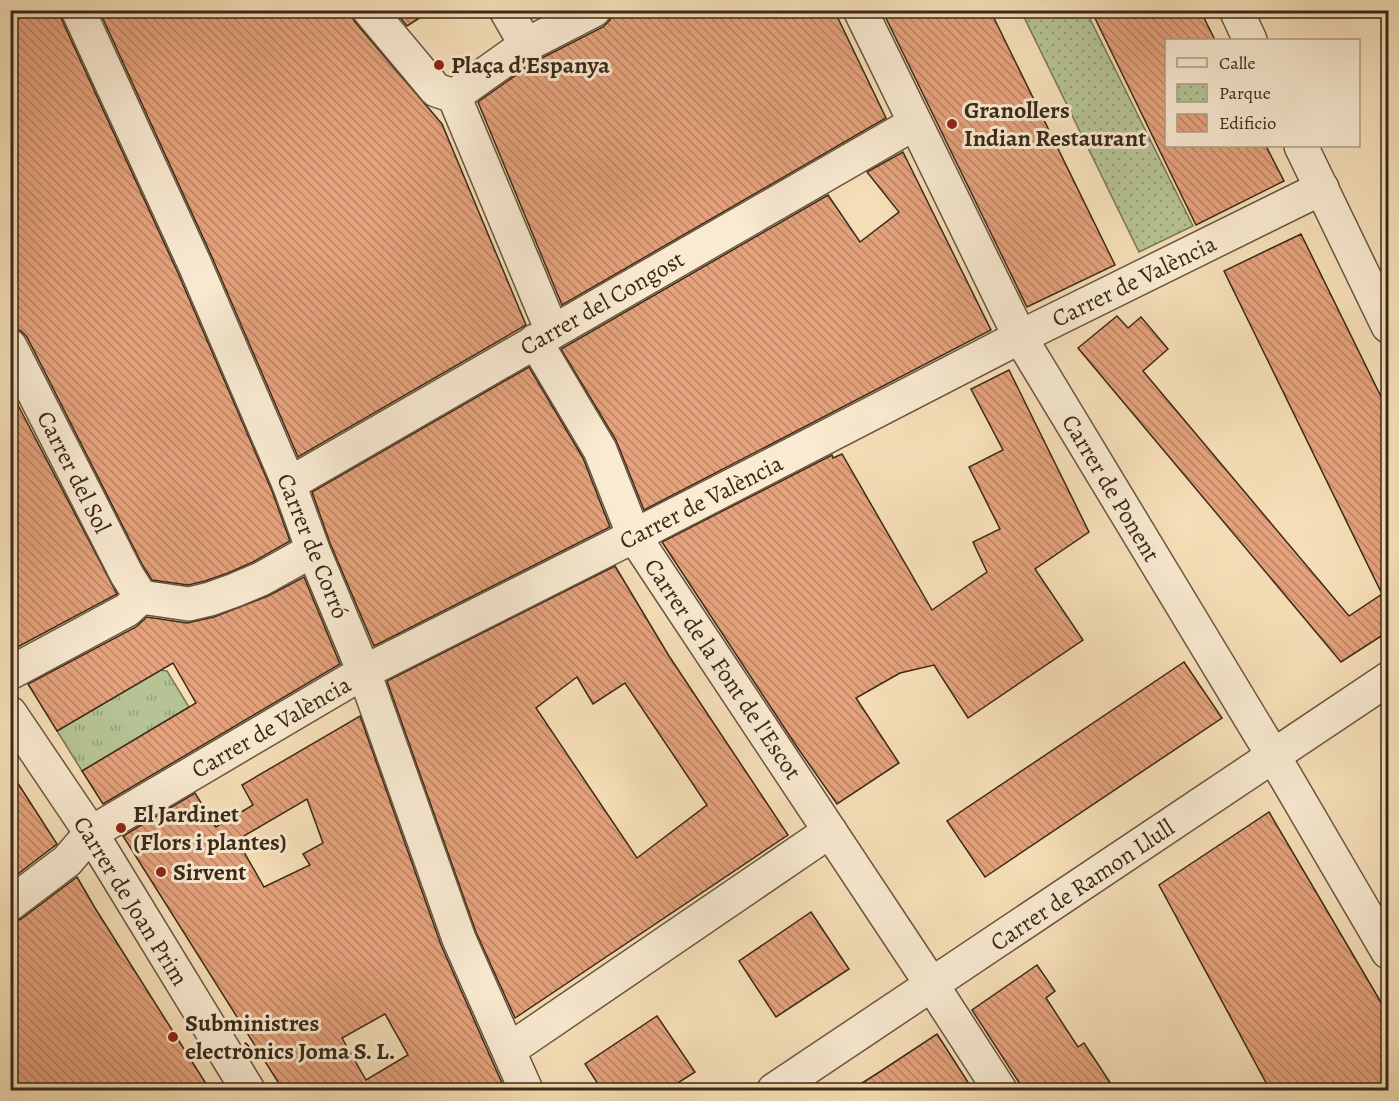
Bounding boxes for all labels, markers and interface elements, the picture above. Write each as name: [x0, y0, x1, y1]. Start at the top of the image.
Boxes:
legend: [1165, 39, 1360, 147]
place label: Plaça d'Espanya: [451, 49, 610, 81]
text: Calle: [1219, 51, 1256, 75]
marker: Plaça d'Espanya: [432, 58, 446, 72]
text: Parque: [1219, 81, 1271, 105]
place label: Granollers Indian Restaurant: [964, 94, 1146, 154]
text: Edificio: [1219, 111, 1276, 135]
marker: Granollers Indian Restaurant: [945, 117, 959, 131]
street label: Carrer de València: [1046, 227, 1222, 335]
street label: Carrer del Congost: [514, 243, 690, 363]
street label: Carrer del Sol: [29, 405, 119, 539]
street label: Carrer de Ponent: [1054, 408, 1168, 568]
street label: Carrer de València: [614, 447, 789, 557]
street label: Carrer de Corró: [269, 469, 357, 623]
street label: Carrer de la Font de l'Escot: [637, 552, 809, 786]
street label: Carrer de València: [185, 668, 357, 786]
place label: El Jardinet (Flors i plantes): [133, 798, 287, 858]
street label: Carrer de Joan Prim: [66, 810, 196, 992]
street label: Carrer de Ramon Llull: [984, 811, 1180, 958]
marker: El Jardinet (Flors i plantes): [114, 821, 128, 835]
place label: Sirvent: [173, 856, 246, 888]
marker: Sirvent: [154, 865, 168, 879]
place label: Subministres electrònics Joma S. L.: [185, 1007, 395, 1067]
marker: Subministres electrònics Joma S. L.: [166, 1030, 180, 1044]

